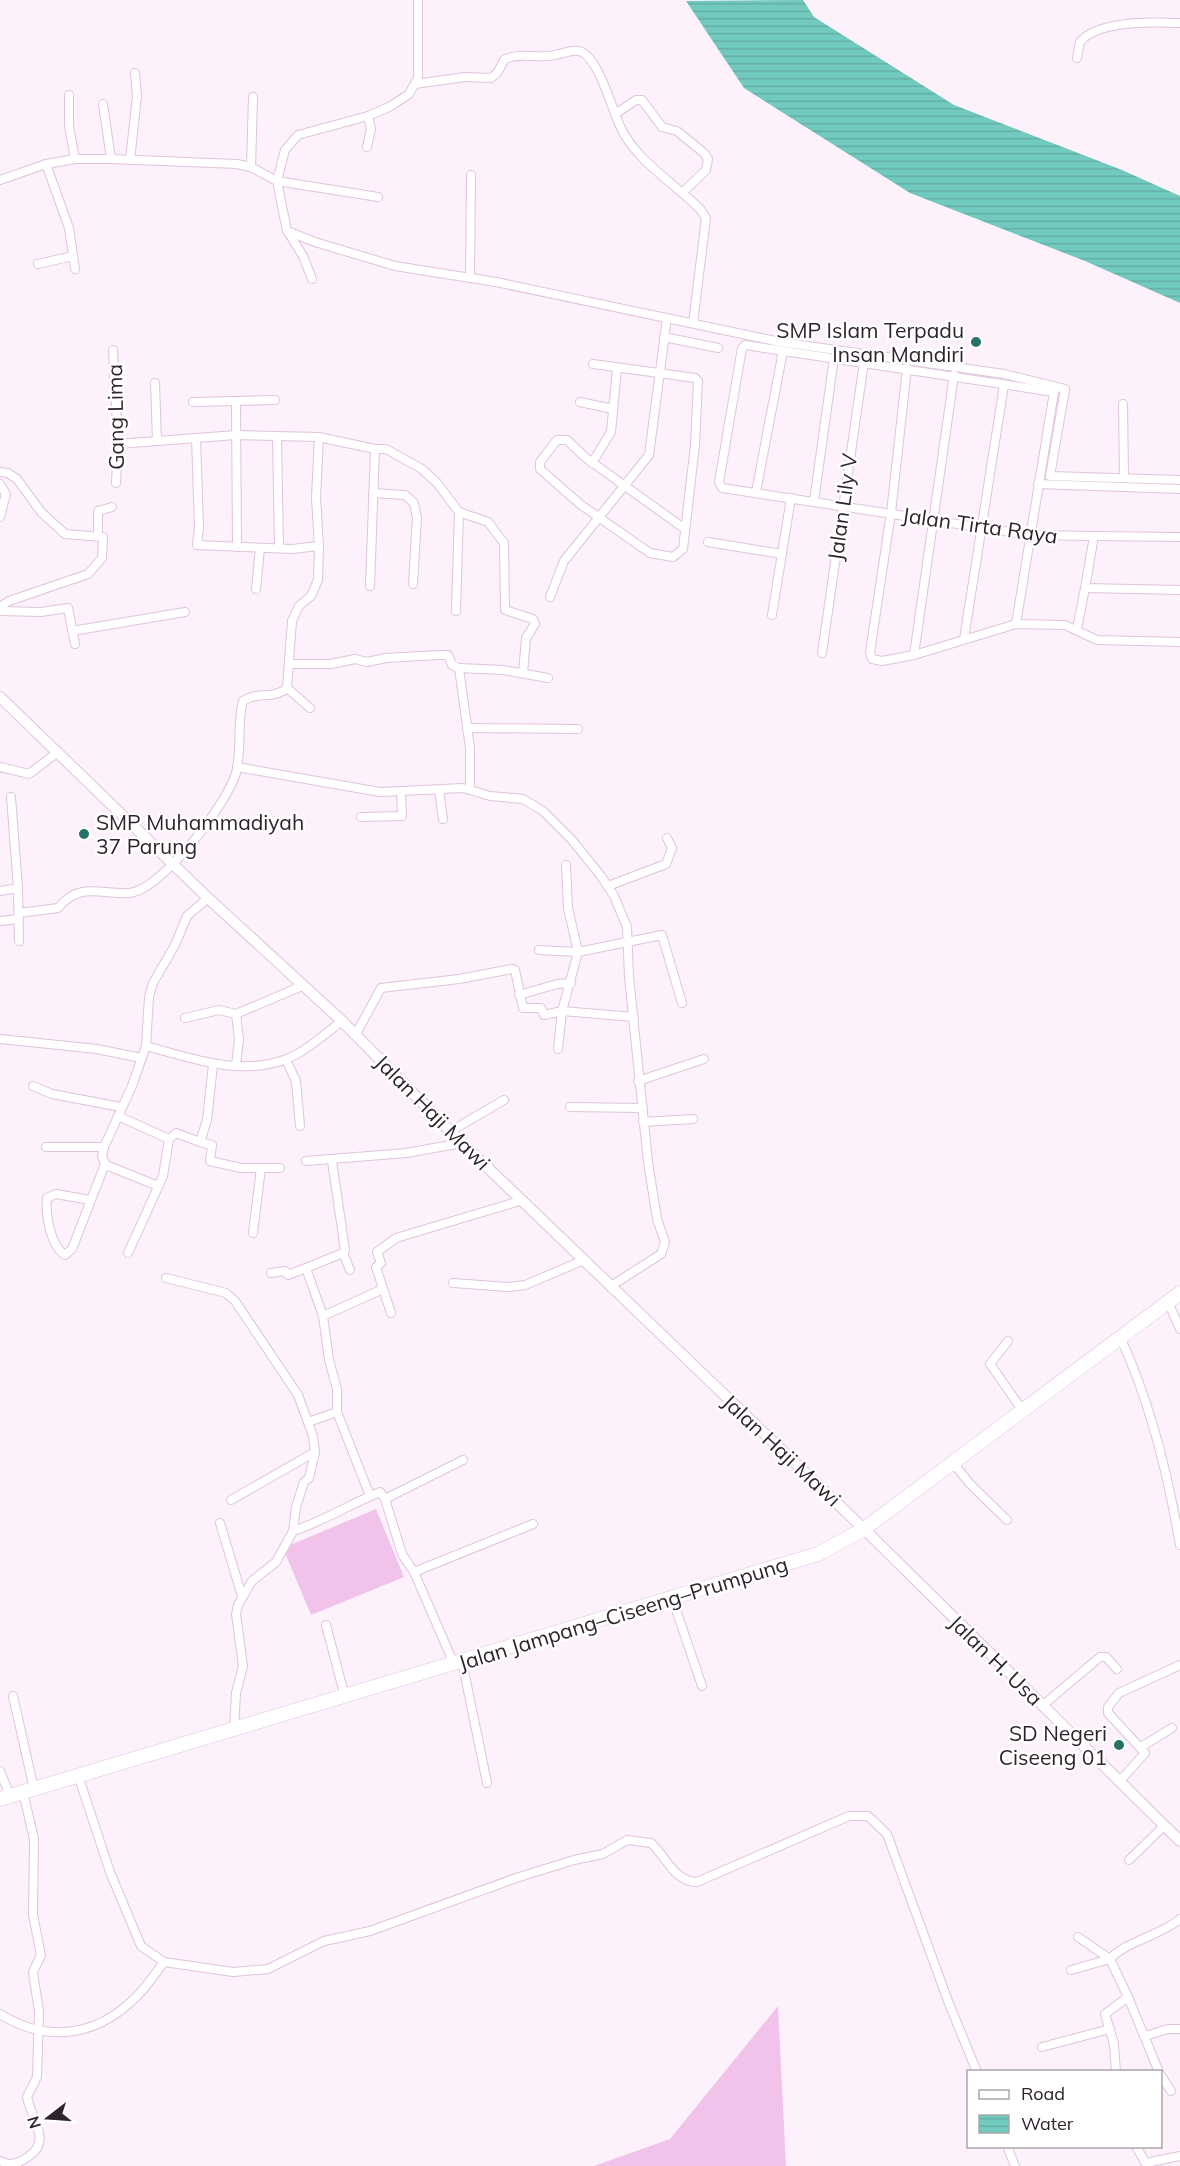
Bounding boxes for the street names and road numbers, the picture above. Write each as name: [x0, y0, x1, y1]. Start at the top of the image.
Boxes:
street label: Gang Lima: [101, 364, 129, 470]
street label: Jalan Lily V: [822, 452, 862, 562]
street label: Jalan Tirta Raya: [901, 501, 1059, 549]
street label: Jalan Haji Mawi: [370, 1049, 496, 1175]
street label: Jalan Haji Mawi: [717, 1388, 847, 1512]
street label: Jalan Jampang–Ciseeng–Prumpung: [455, 1550, 791, 1676]
street label: Jalan H. Usa: [944, 1609, 1048, 1711]

